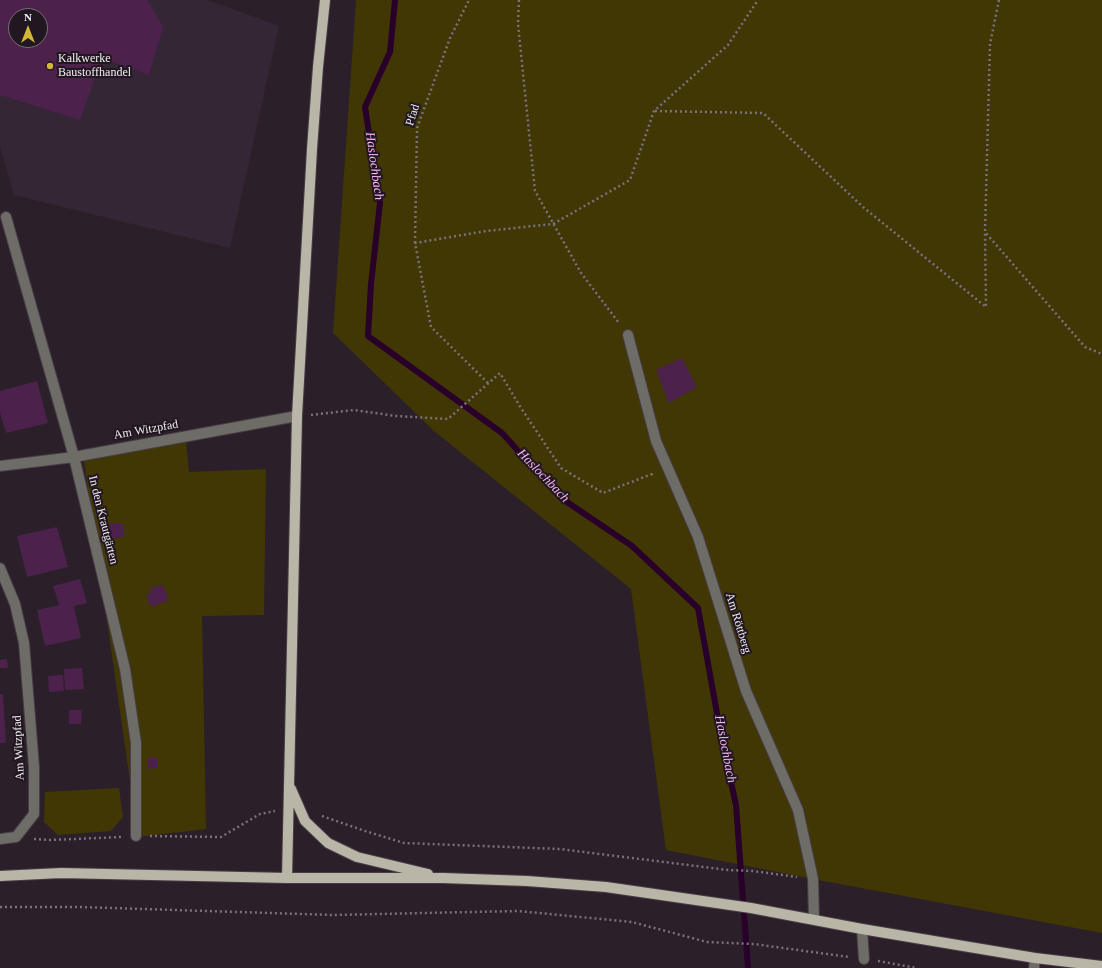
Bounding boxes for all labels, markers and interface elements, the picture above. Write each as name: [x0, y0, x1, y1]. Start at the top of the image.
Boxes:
north arrow: [8, 8, 48, 48]
text: N: [24, 11, 32, 23]
place label: Kalkwerke Baustoffhandel: [58, 52, 131, 80]
marker: Kalkwerke Baustoffhandel: [45, 61, 55, 71]
street label: Pfad: [403, 102, 423, 128]
water label: Haslochbach: [362, 131, 386, 201]
street label: Am Witzpfad: [113, 417, 179, 443]
water label: Haslochbach: [514, 446, 572, 506]
street label: In den Krautgärten: [85, 474, 121, 566]
street label: Am Röttberg: [722, 591, 754, 655]
water label: Haslochbach: [711, 714, 739, 784]
street label: Am Witzpfad: [10, 715, 28, 781]

